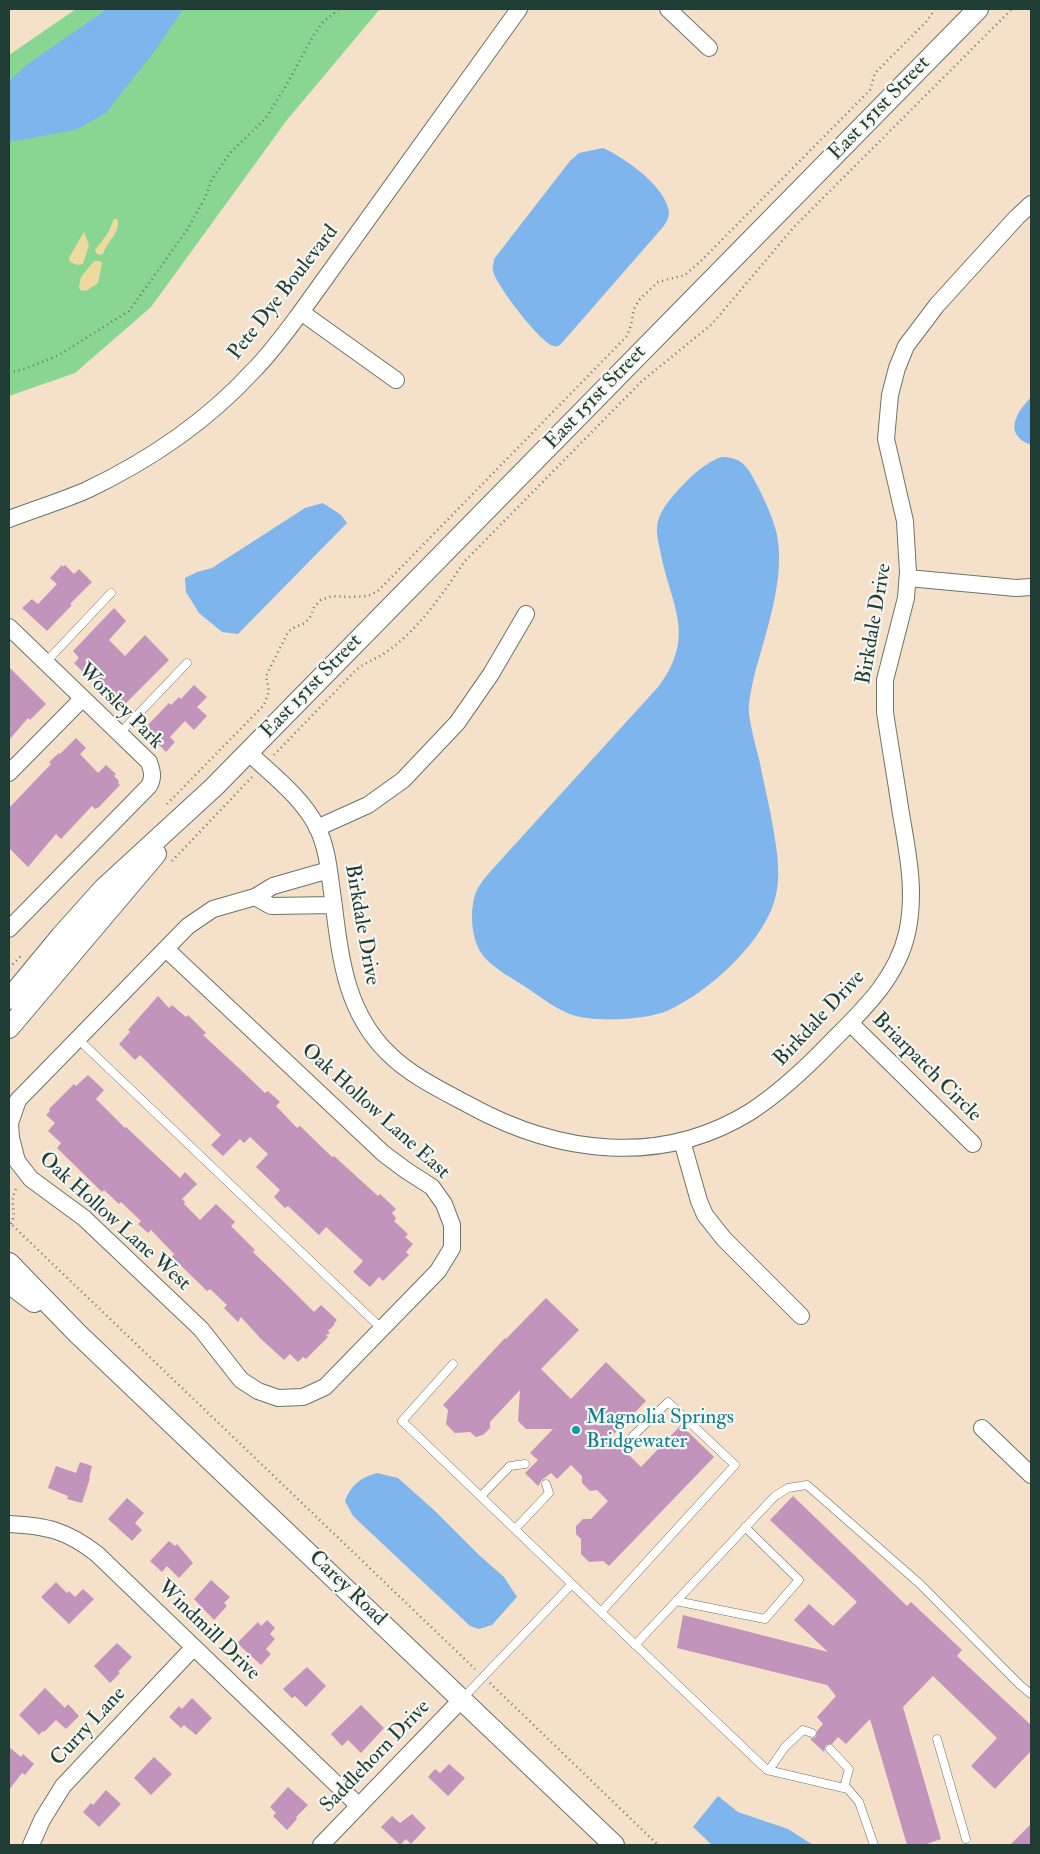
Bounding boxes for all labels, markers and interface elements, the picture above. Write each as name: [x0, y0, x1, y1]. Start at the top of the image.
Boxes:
street label: East 151st Street: [824, 52, 936, 166]
street label: Pete Dye Boulevard: [223, 220, 345, 366]
street label: East 151st Street: [540, 341, 652, 455]
street label: Birkdale Drive: [852, 562, 898, 686]
street label: East 151st Street: [256, 630, 368, 744]
street label: Worsley Park: [72, 659, 168, 755]
street label: Birkdale Drive: [338, 863, 384, 987]
street label: Birkdale Drive: [769, 966, 871, 1072]
street label: Briarpatch Circle: [866, 1008, 986, 1128]
street label: Oak Hollow Lane East: [296, 1039, 454, 1185]
street label: Oak Hollow Lane West: [33, 1147, 195, 1297]
place label: Magnolia Springs Bridgewater: [586, 1405, 734, 1455]
marker: Magnolia Springs Bridgewater: [570, 1424, 582, 1436]
street label: Carey Road: [303, 1546, 391, 1632]
street label: Windmill Drive: [151, 1576, 265, 1686]
street label: Curry Lane: [46, 1682, 132, 1772]
street label: Saddlehorn Drive: [316, 1695, 436, 1819]

